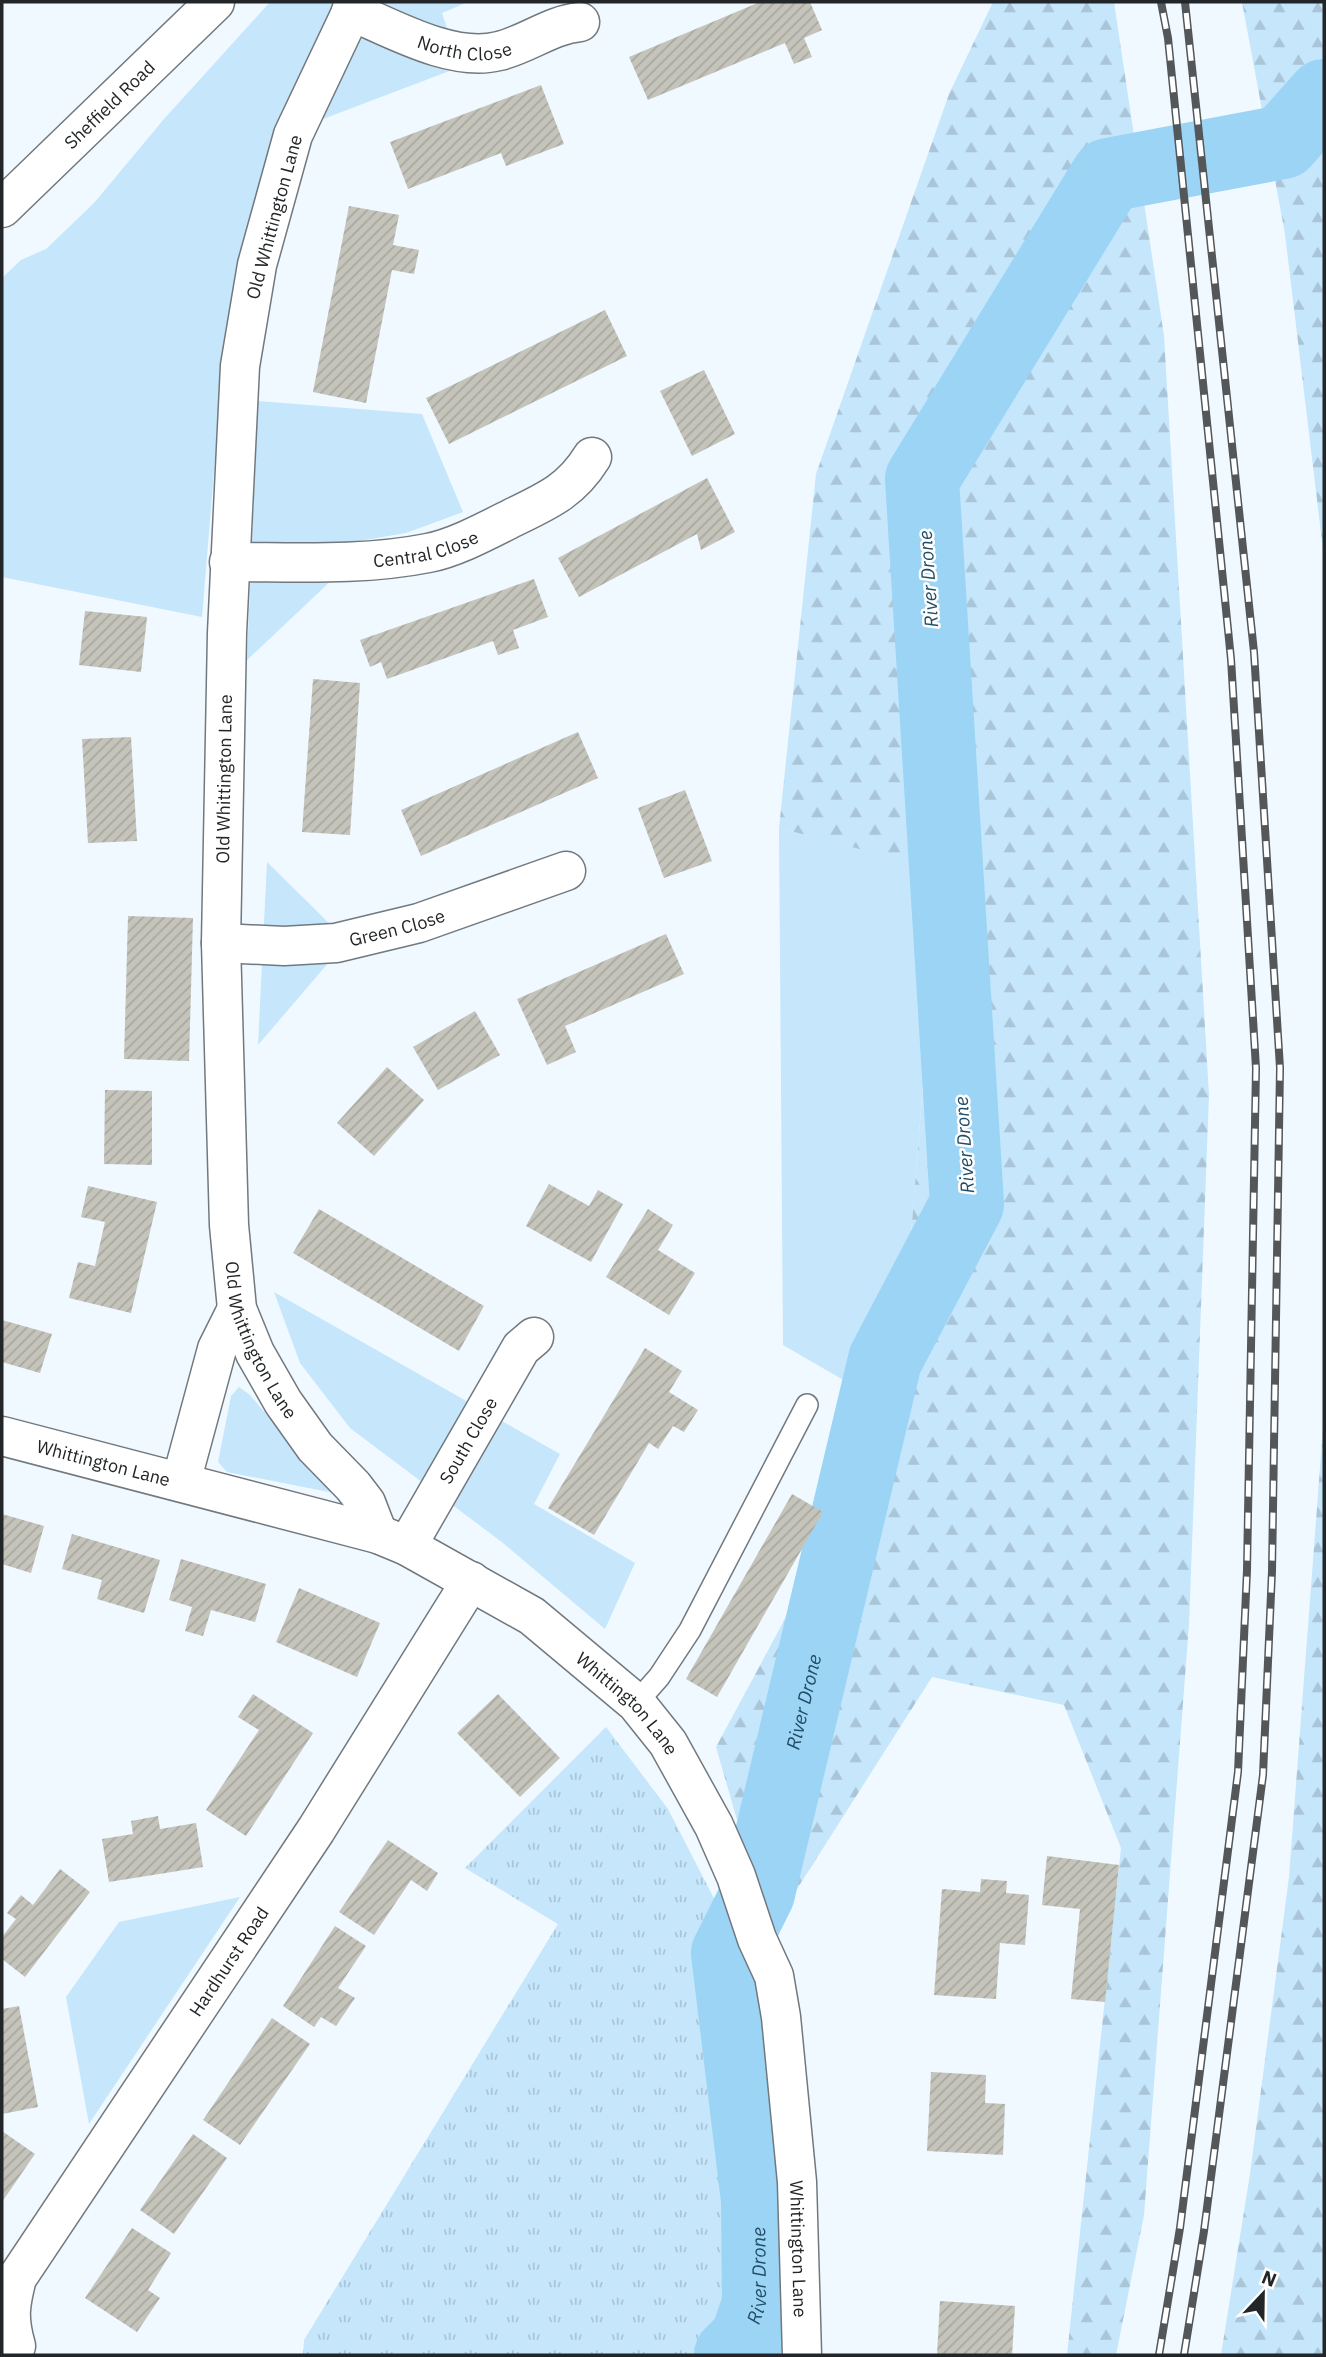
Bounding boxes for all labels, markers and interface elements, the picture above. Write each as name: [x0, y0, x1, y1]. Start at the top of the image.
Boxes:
street label: North Close: [414, 30, 515, 65]
street label: Sheffield Road: [59, 55, 159, 154]
street label: Old Whittington Lane: [241, 132, 307, 302]
street label: Central Close: [372, 525, 482, 572]
water label: River Drone: [913, 529, 943, 628]
street label: Old Whittington Lane: [211, 694, 237, 864]
street label: Green Close: [347, 903, 448, 951]
water label: River Drone: [949, 1095, 979, 1194]
street label: Old Whittington Lane: [221, 1260, 303, 1423]
street label: South Close: [434, 1393, 502, 1488]
street label: Whittington Lane: [34, 1434, 173, 1491]
street label: Whittington Lane: [572, 1646, 684, 1759]
water label: River Drone: [781, 1652, 827, 1752]
street label: Hardhurst Road: [184, 1902, 273, 2020]
street label: Whittington Lane: [785, 2180, 812, 2318]
water label: River Drone: [741, 2227, 771, 2327]
north arrow: [1228, 2259, 1298, 2329]
text: N: [1258, 2265, 1280, 2292]

